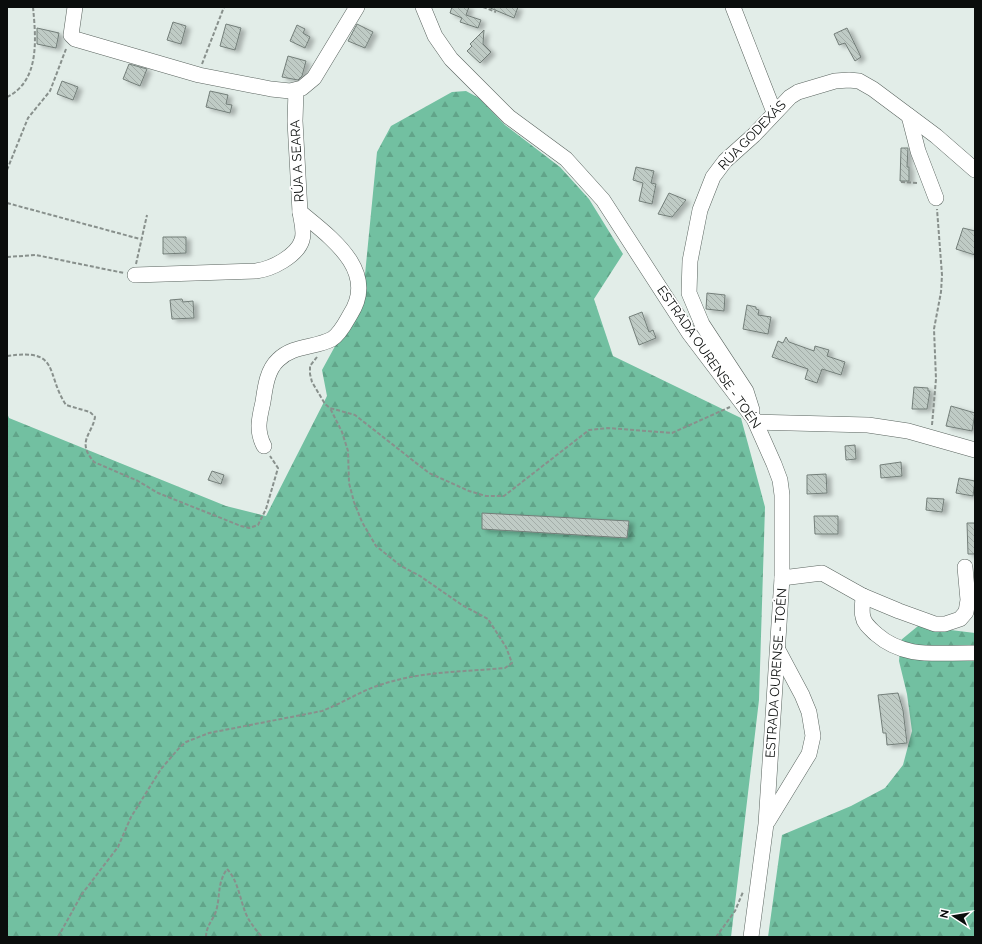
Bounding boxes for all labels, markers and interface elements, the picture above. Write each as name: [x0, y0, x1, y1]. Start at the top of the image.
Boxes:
street label: RÚA GODEXÁS: [715, 97, 789, 173]
street label: RÚA A SEARA: [287, 119, 307, 203]
street label: ESTRADA OURENSE - TOÉN: [654, 283, 764, 431]
street label: ESTRADA OURENSE - TOÉN: [763, 587, 789, 759]
north arrow: [934, 896, 974, 936]
text: N: [937, 909, 952, 919]

